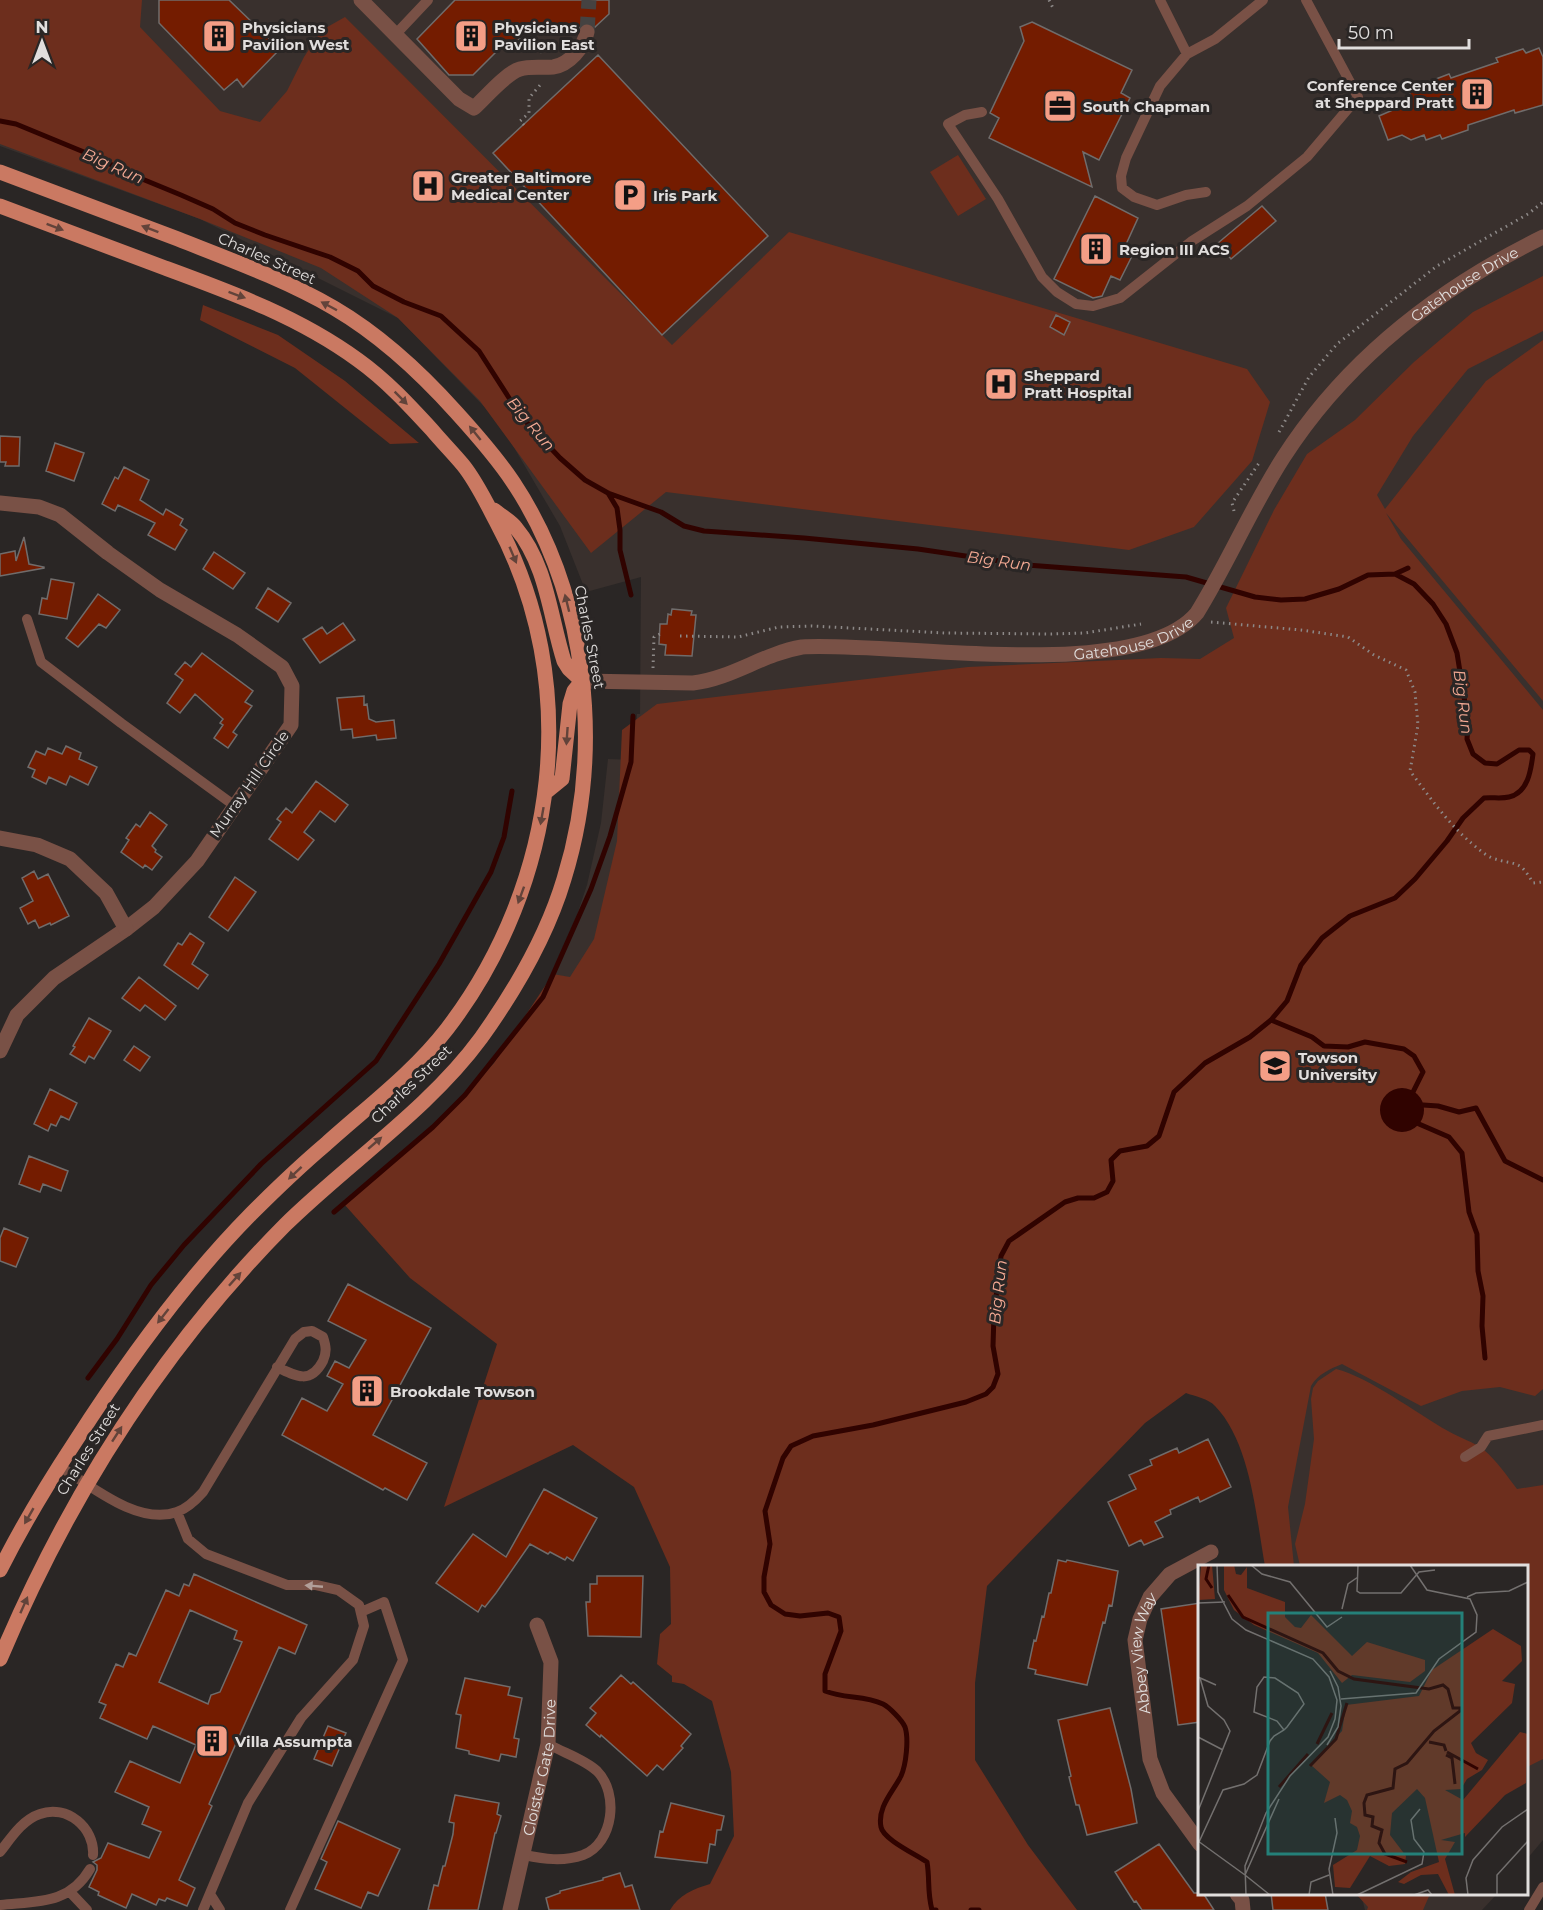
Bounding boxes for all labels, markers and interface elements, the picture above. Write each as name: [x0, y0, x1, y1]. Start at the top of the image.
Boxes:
north arrow: [12, 12, 72, 72]
scale bar: [1339, 12, 1470, 50]
text: N: [36, 18, 48, 37]
building icon: Physicians Pavilion West: [201, 18, 237, 54]
place label: Physicians Pavilion West: [242, 18, 350, 54]
building icon: Physicians Pavilion East: [453, 18, 489, 54]
place label: Physicians Pavilion East: [494, 18, 595, 54]
text: 50 m: [1348, 22, 1394, 44]
place label: Conference Center at Sheppard Pratt: [1307, 76, 1455, 112]
building icon: Conference Center at Sheppard Pratt: [1459, 76, 1495, 112]
office icon: South Chapman: [1042, 88, 1078, 124]
place label: South Chapman: [1083, 97, 1210, 116]
water label: Big Run: [80, 144, 146, 188]
hospital icon: Greater Baltimore Medical Center: [410, 168, 446, 204]
place label: Greater Baltimore Medical Center: [451, 168, 592, 204]
parking icon: Iris Park: [612, 177, 648, 213]
place label: Iris Park: [653, 186, 717, 205]
one-way arrow: [46, 222, 64, 232]
one-way arrow: [141, 223, 159, 233]
street label: Charles Street: [215, 228, 319, 288]
building icon: Region III ACS: [1078, 231, 1114, 267]
place label: Region III ACS: [1119, 240, 1230, 259]
street label: Gatehouse Drive: [1406, 242, 1521, 326]
one-way arrow: [229, 290, 247, 300]
one-way arrow: [320, 301, 337, 311]
hospital icon: Sheppard Pratt Hospital: [983, 366, 1019, 402]
place label: Sheppard Pratt Hospital: [1024, 366, 1132, 402]
one-way arrow: [394, 390, 408, 404]
water label: Big Run: [503, 393, 559, 455]
one-way arrow: [468, 425, 481, 441]
one-way arrow: [509, 547, 518, 564]
water label: Big Run: [966, 547, 1032, 575]
street label: Charles Street: [571, 584, 609, 690]
one-way arrow: [561, 594, 571, 612]
street label: Gatehouse Drive: [1073, 612, 1197, 663]
water label: Big Run: [1450, 669, 1476, 735]
street label: Murray Hill Circle: [205, 727, 293, 841]
one-way arrow: [563, 727, 572, 746]
one-way arrow: [537, 806, 546, 825]
one-way arrow: [515, 886, 525, 904]
street label: Charles Street: [367, 1041, 455, 1127]
school or university icon: Towson University: [1257, 1048, 1293, 1084]
place label: Towson University: [1298, 1048, 1378, 1084]
one-way arrow: [367, 1137, 383, 1150]
one-way arrow: [288, 1165, 302, 1179]
water label: Big Run: [985, 1259, 1011, 1325]
one-way arrow: [228, 1272, 242, 1287]
one-way arrow: [156, 1308, 169, 1324]
building icon: Brookdale Towson: [349, 1373, 385, 1409]
place label: Brookdale Towson: [390, 1382, 535, 1401]
street label: Charles Street: [52, 1399, 124, 1499]
one-way arrow: [111, 1427, 123, 1443]
one-way arrow: [24, 1508, 34, 1525]
inset map: [1198, 1565, 1528, 1895]
one-way arrow: [304, 1581, 323, 1591]
street label: Abbey View Way: [1126, 1587, 1161, 1715]
one-way arrow: [19, 1597, 28, 1614]
street label: Cloister Gate Drive: [518, 1699, 559, 1837]
building icon: Villa Assumpta: [194, 1723, 230, 1759]
place label: Villa Assumpta: [234, 1732, 352, 1751]

